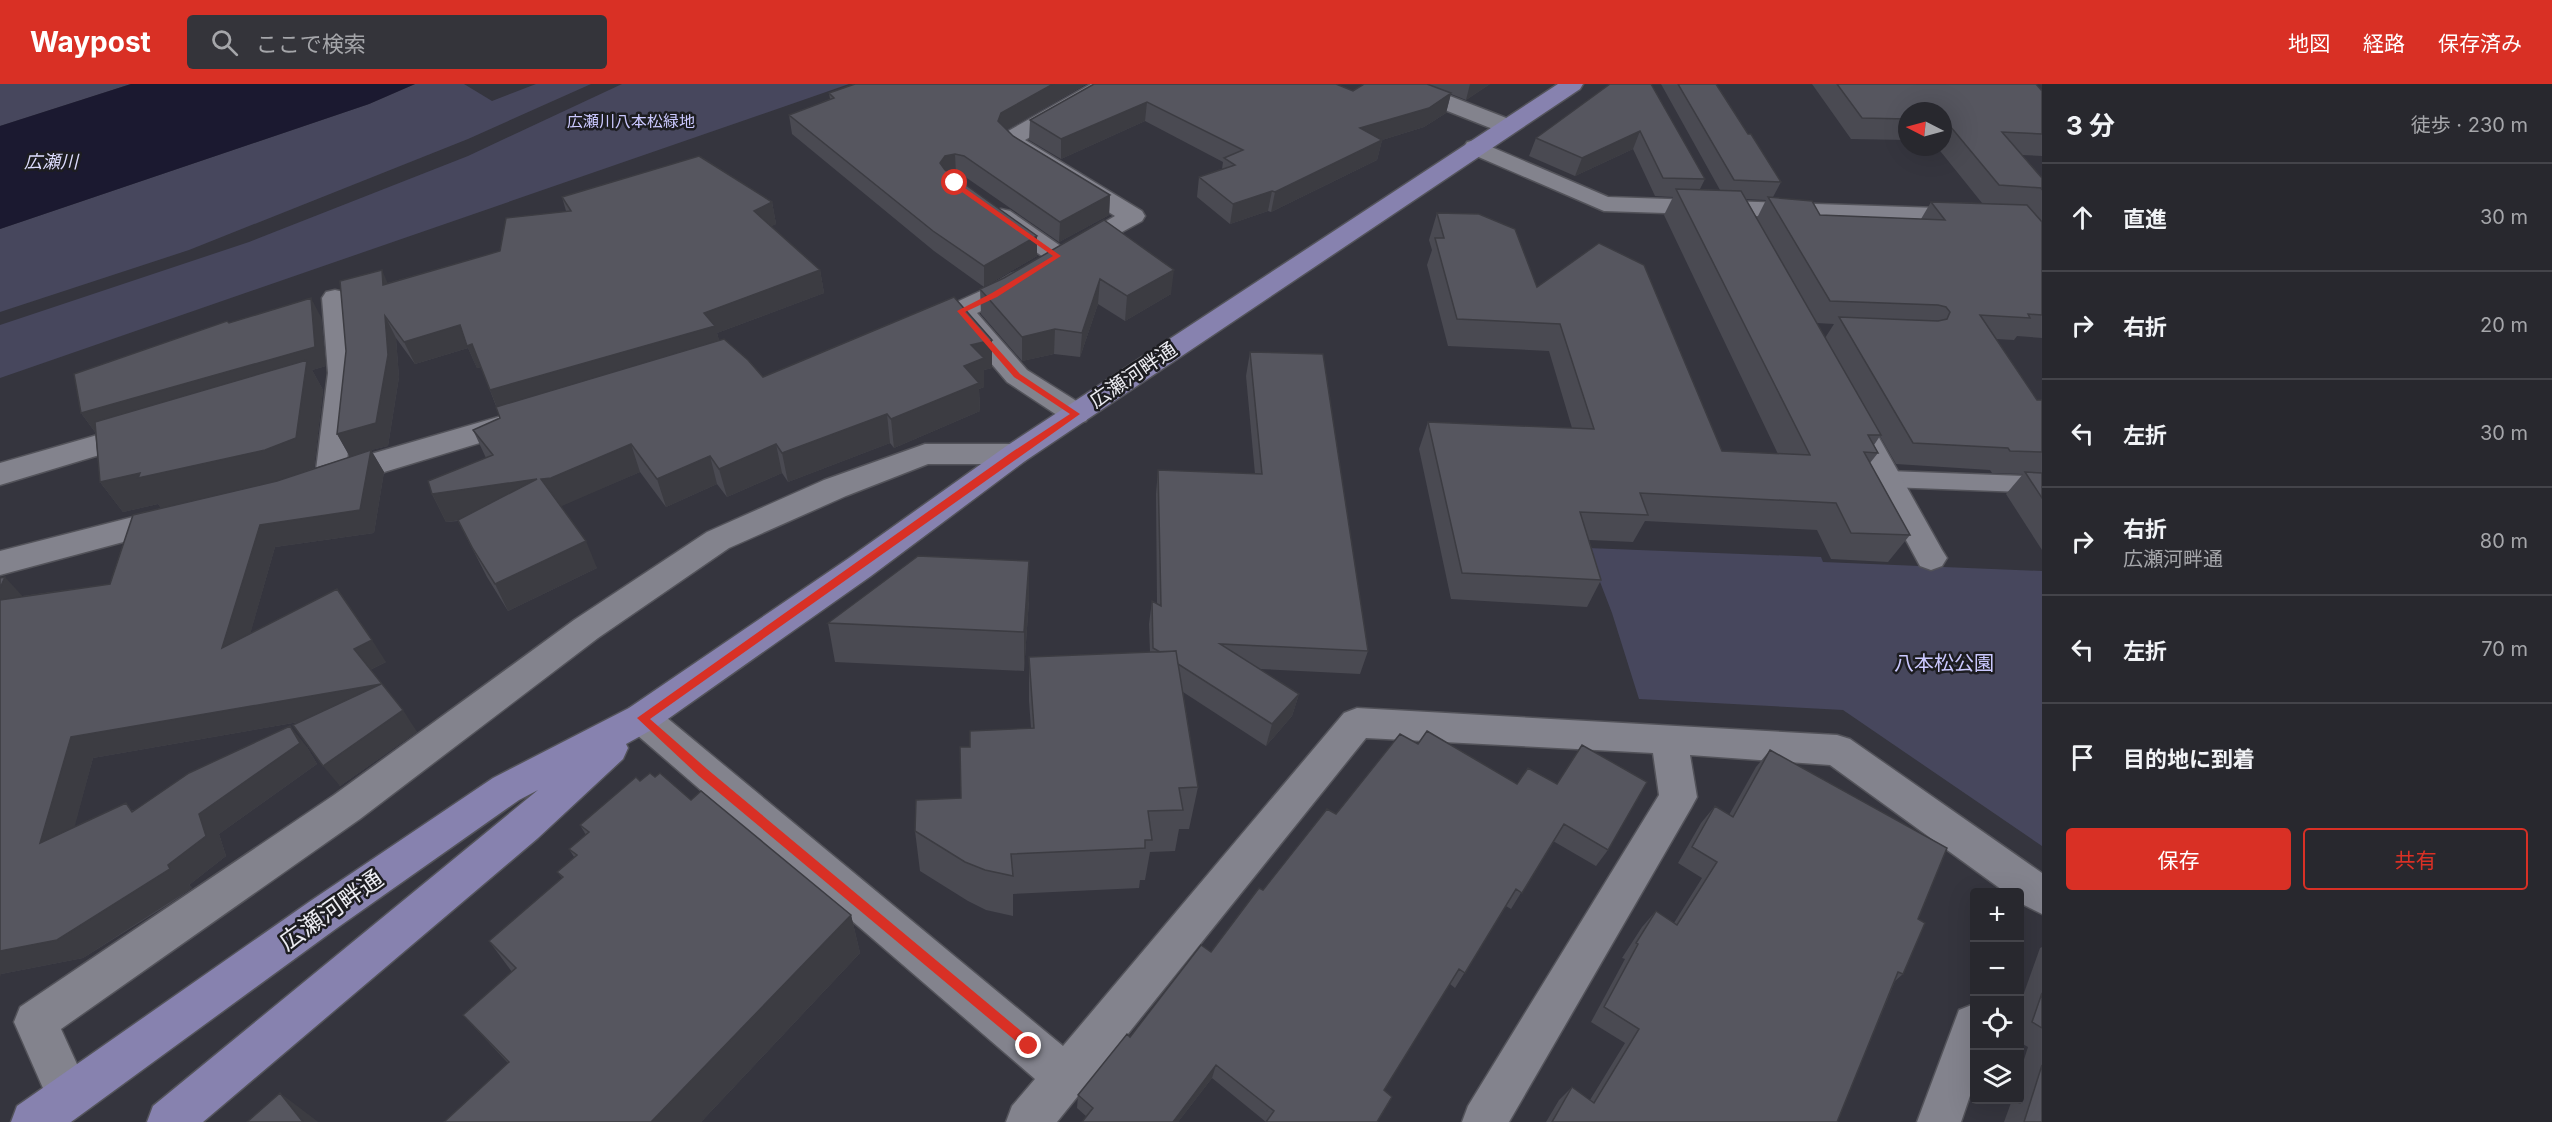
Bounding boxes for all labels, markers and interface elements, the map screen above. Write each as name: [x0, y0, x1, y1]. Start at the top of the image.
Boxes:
search box: [187, 15, 607, 69]
text: Waypost: [30, 25, 151, 59]
icon: search: [208, 26, 241, 59]
text: ここで検索: [256, 31, 366, 57]
text: 地図: [2288, 31, 2330, 56]
text: 経路: [2363, 31, 2405, 56]
text: 保存済み: [2438, 31, 2522, 56]
north arrow: [1898, 102, 1952, 156]
text: 3 分: [2066, 110, 2115, 141]
park label: 広瀬川八本松緑地: [567, 111, 695, 131]
text: 徒歩 · 230 m: [2411, 113, 2528, 137]
water label: 広瀬川: [24, 151, 80, 172]
route start: [941, 169, 967, 195]
icon: ahead: [2066, 201, 2099, 234]
text: 30 m: [2480, 205, 2528, 229]
text: 直進: [2123, 206, 2167, 232]
icon: right: [2066, 309, 2099, 342]
text: 20 m: [2480, 313, 2528, 337]
text: 右折: [2123, 314, 2167, 340]
street label: 広瀬河畔通: [1085, 337, 1181, 413]
icon: left: [2066, 417, 2099, 450]
text: 30 m: [2480, 421, 2528, 445]
text: 左折: [2123, 422, 2167, 448]
text: 右折: [2123, 516, 2167, 542]
icon: right: [2066, 525, 2099, 558]
text: 80 m: [2480, 529, 2528, 553]
text: 広瀬河畔通: [2123, 547, 2223, 571]
icon: left: [2066, 633, 2099, 666]
text: 70 m: [2481, 637, 2528, 661]
text: 左折: [2123, 638, 2167, 664]
park label: 八本松公園: [1894, 651, 1994, 675]
icon: arrive: [2066, 741, 2099, 774]
text: 目的地に到着: [2123, 746, 2255, 772]
button: 保存: [2066, 828, 2291, 890]
button: 共有: [2303, 828, 2528, 890]
street label: 広瀬河畔通: [274, 864, 388, 956]
map controls: [1970, 888, 2024, 1104]
button: +: [1970, 888, 2024, 942]
button: −: [1970, 942, 2024, 996]
button: locate: [1970, 996, 2024, 1050]
route end: [1015, 1032, 1041, 1058]
button: layers: [1970, 1050, 2024, 1104]

